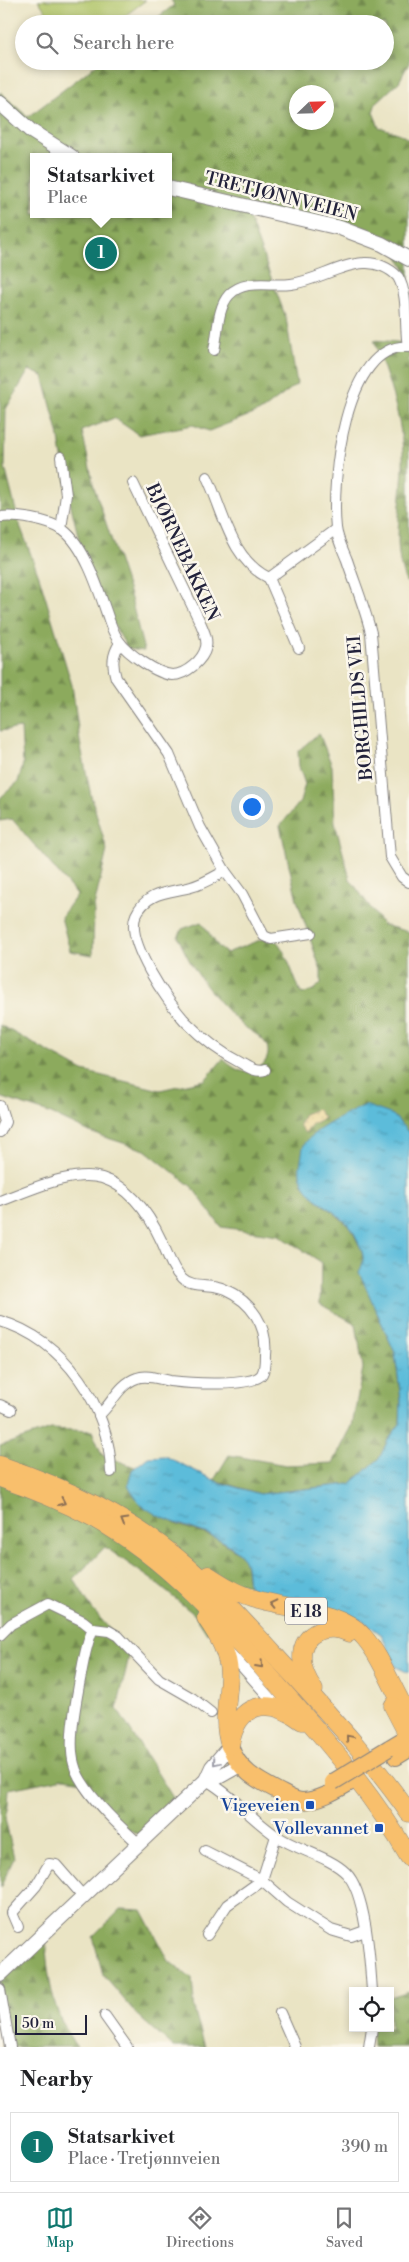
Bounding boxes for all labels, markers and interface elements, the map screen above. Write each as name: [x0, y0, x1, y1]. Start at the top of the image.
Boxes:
search box: [15, 15, 394, 70]
icon: search: [33, 29, 61, 57]
text: Search here: [73, 31, 174, 55]
north arrow: [289, 85, 334, 130]
popup: [30, 153, 172, 218]
text: Statsarkivet: [48, 164, 154, 188]
street label: TRETJØNNVEIEN: [202, 166, 360, 227]
text: Place: [48, 188, 88, 208]
pin: 1: [85, 234, 117, 272]
street label: BJØRNEBAKKEN: [140, 479, 225, 625]
street label: BORGHILDS VEI: [343, 634, 378, 782]
your location: [239, 794, 265, 820]
one-way arrow: [57, 1496, 66, 1507]
one-way arrow: [121, 1518, 130, 1528]
road number: E 18: [285, 1598, 327, 1624]
one-way arrow: [270, 1599, 279, 1610]
one-way arrow: [254, 1660, 263, 1669]
one-way arrow: [346, 1735, 355, 1744]
one-way arrow: [213, 1756, 222, 1765]
place label: Vigeveien: [220, 1794, 300, 1817]
marker: Vigeveien: [304, 1799, 316, 1811]
place label: Vollevannet: [272, 1817, 370, 1840]
marker: Vollevannet: [373, 1822, 385, 1834]
map controls: [349, 1987, 394, 2032]
button: locate: [349, 1987, 394, 2032]
scale bar: [15, 2012, 88, 2035]
text: 50 m: [22, 2015, 54, 2033]
text: Nearby: [20, 2067, 93, 2093]
text: Statsarkivet: [68, 2125, 175, 2149]
text: 1: [33, 2137, 41, 2157]
text: 390 m: [342, 2137, 388, 2157]
text: Place · Tretjønnveien: [68, 2149, 220, 2169]
tab: Map: [46, 2204, 74, 2252]
tab: Directions: [166, 2204, 234, 2252]
tab: Saved: [326, 2204, 363, 2252]

